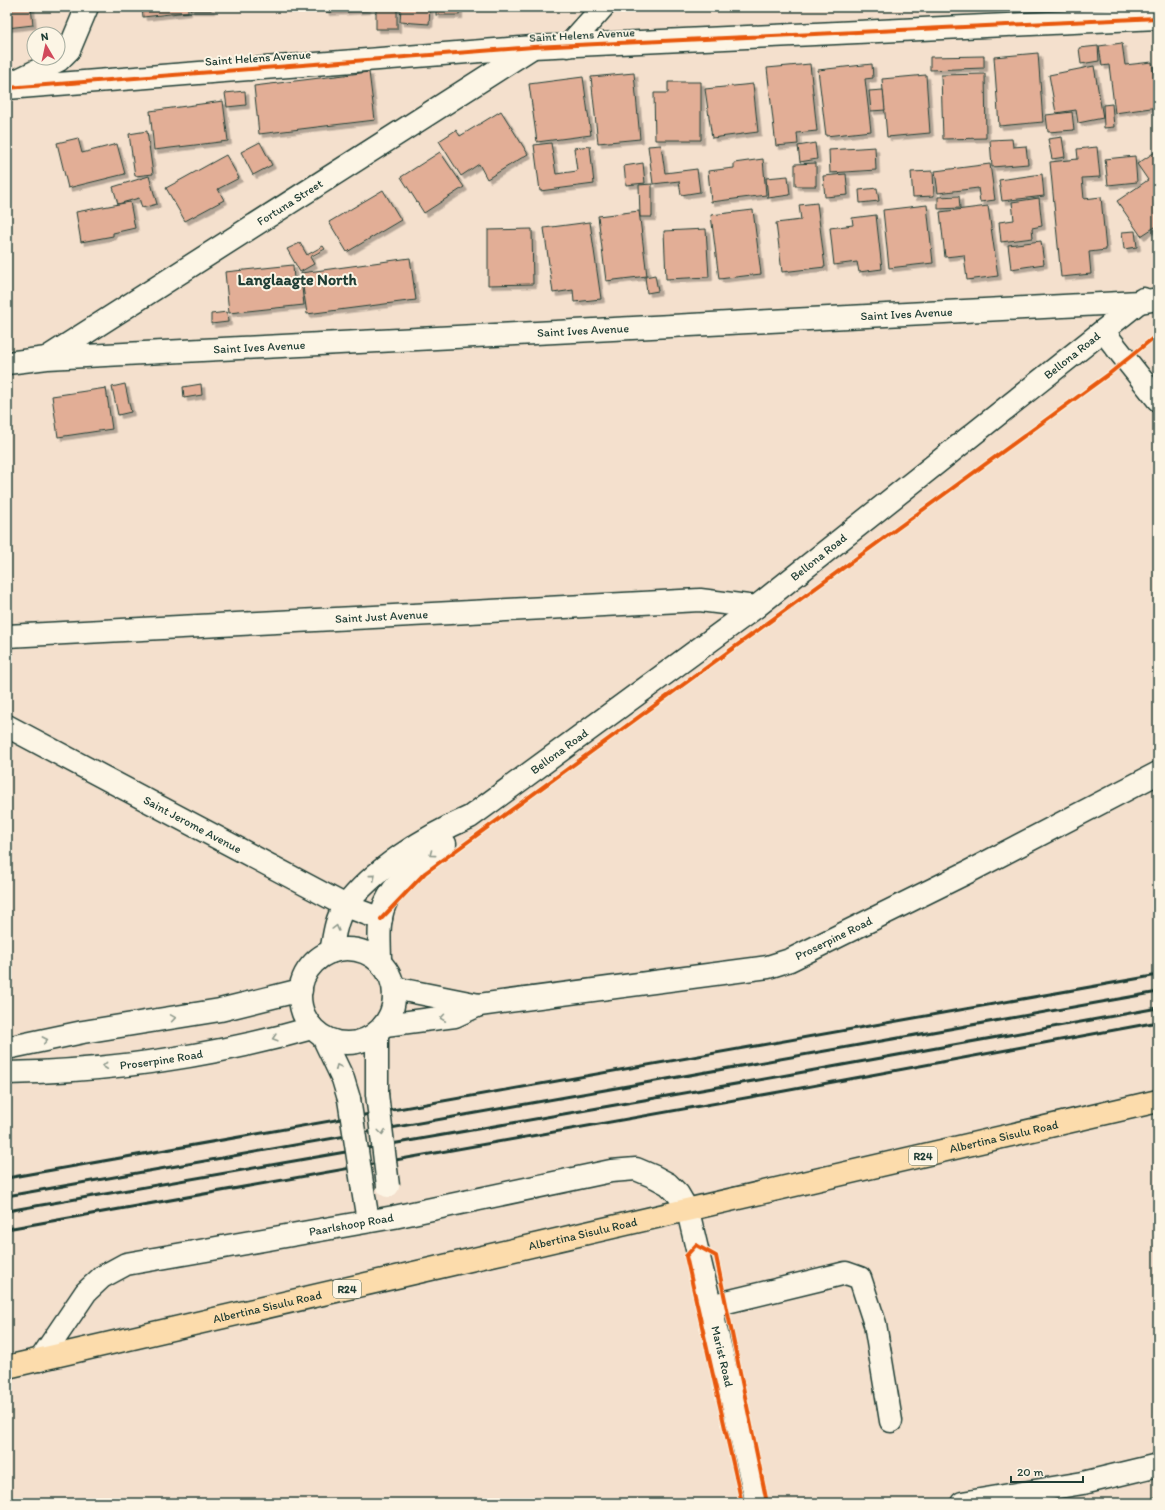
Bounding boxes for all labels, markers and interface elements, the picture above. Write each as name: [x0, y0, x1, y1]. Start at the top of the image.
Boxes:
street label: Saint Helens Avenue: [529, 25, 636, 45]
north arrow: [26, 26, 66, 66]
text: N: [40, 30, 49, 44]
street label: Saint Helens Avenue: [205, 47, 312, 69]
street label: Fortuna Street: [254, 176, 326, 229]
district label: Langlaagte North: [237, 270, 357, 290]
street label: Saint Ives Avenue: [860, 305, 953, 323]
street label: Saint Ives Avenue: [537, 321, 630, 340]
street label: Bellona Road: [1041, 329, 1103, 382]
street label: Saint Ives Avenue: [213, 338, 306, 356]
street label: Bellona Road: [788, 530, 850, 584]
street label: Saint Just Avenue: [335, 607, 429, 626]
street label: Bellona Road: [528, 725, 591, 777]
street label: Saint Jerome Avenue: [141, 793, 244, 856]
one-way arrow: [430, 849, 437, 856]
one-way arrow: [369, 875, 376, 882]
street label: Proserpine Road: [793, 913, 875, 963]
one-way arrow: [332, 924, 340, 931]
one-way arrow: [439, 1013, 446, 1022]
one-way arrow: [170, 1014, 176, 1023]
one-way arrow: [271, 1034, 278, 1042]
one-way arrow: [42, 1036, 48, 1044]
street label: Proserpine Road: [119, 1046, 205, 1073]
one-way arrow: [102, 1061, 108, 1070]
one-way arrow: [335, 1064, 343, 1071]
street label: Albertina Sisulu Road: [948, 1117, 1060, 1156]
one-way arrow: [377, 1129, 386, 1136]
road number: R24: [909, 1147, 937, 1165]
street label: Paarlshoop Road: [308, 1210, 395, 1239]
street label: Albertina Sisulu Road: [527, 1214, 639, 1253]
road number: R24: [333, 1280, 361, 1298]
street label: Albertina Sisulu Road: [211, 1287, 323, 1326]
street label: Marist Road: [708, 1324, 736, 1389]
scale bar: [1011, 1458, 1083, 1484]
text: 20 m: [1017, 1465, 1044, 1479]

